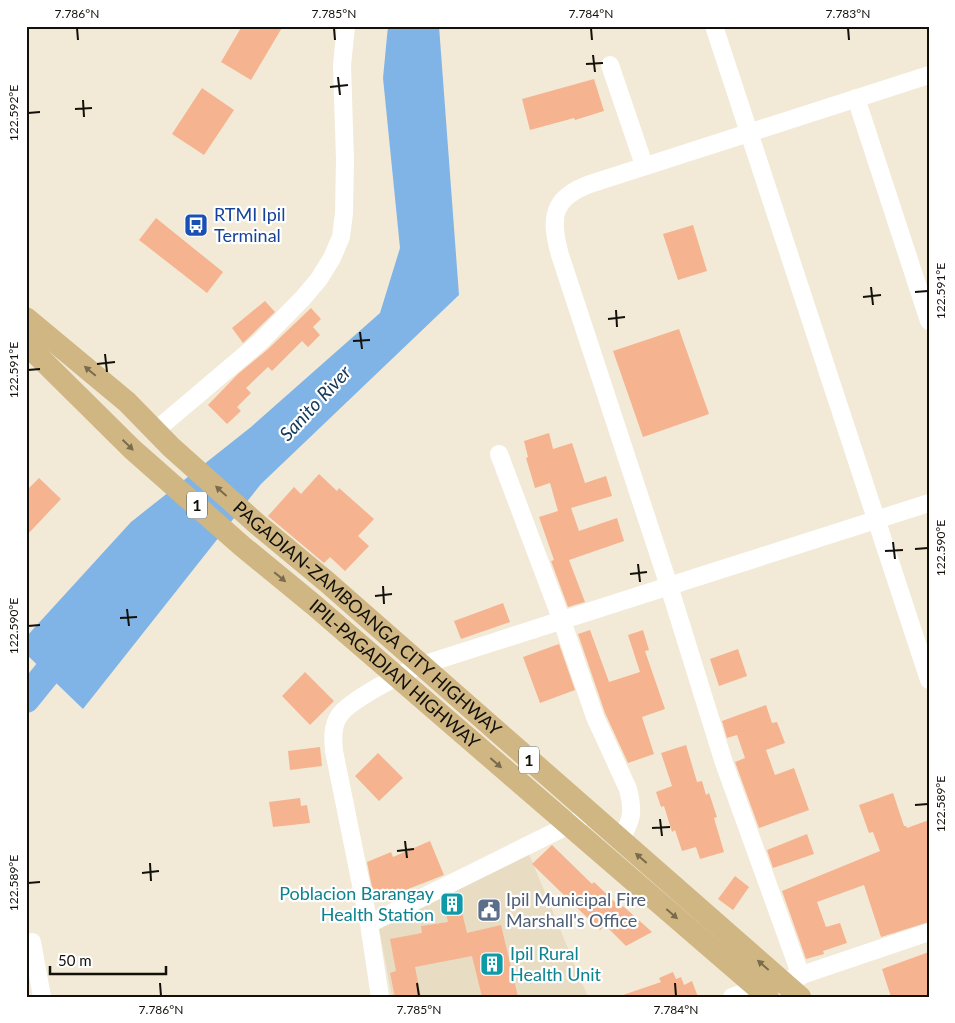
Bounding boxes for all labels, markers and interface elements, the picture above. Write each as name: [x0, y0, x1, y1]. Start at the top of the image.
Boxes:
text: 7.786°N: [55, 6, 99, 21]
text: 7.785°N: [312, 6, 356, 21]
text: 7.784°N: [569, 6, 613, 21]
text: 7.783°N: [826, 6, 870, 21]
text: 122.592°E: [6, 85, 21, 141]
place label: RTMI Ipil Terminal: [214, 203, 285, 246]
bus stop icon: RTMI Ipil Terminal: [183, 212, 209, 238]
text: 122.591°E: [933, 263, 948, 319]
text: 122.591°E: [6, 342, 21, 398]
water label: Sanito River: [274, 360, 356, 445]
one-way arrow: [84, 366, 96, 377]
one-way arrow: [122, 438, 134, 450]
one-way arrow: [214, 486, 227, 497]
road number: 1: [187, 492, 207, 518]
street label: PAGADIAN-ZAMBOANGA CITY HIGHWAY: [229, 496, 507, 740]
text: 122.590°E: [933, 520, 948, 576]
one-way arrow: [273, 571, 286, 582]
street label: IPIL-PAGADIAN HIGHWAY: [306, 594, 485, 753]
text: 122.590°E: [6, 598, 21, 654]
road number: 1: [519, 746, 539, 774]
one-way arrow: [489, 757, 502, 768]
text: 122.589°E: [933, 776, 948, 832]
one-way arrow: [634, 853, 647, 864]
text: 122.589°E: [6, 855, 21, 911]
place label: Poblacion Barangay Health Station: [279, 882, 435, 925]
place label: Ipil Municipal Fire Marshall's Office: [506, 888, 646, 931]
building icon: Poblacion Barangay Health Station: [439, 891, 465, 917]
public building icon: Ipil Municipal Fire Marshall's Office: [476, 897, 502, 923]
one-way arrow: [666, 908, 679, 919]
place label: Ipil Rural Health Unit: [510, 942, 602, 985]
scale bar: [50, 943, 166, 975]
text: 50 m: [58, 951, 92, 969]
building icon: Ipil Rural Health Unit: [479, 951, 505, 977]
one-way arrow: [758, 959, 770, 971]
text: 7.786°N: [139, 1002, 183, 1017]
text: 7.785°N: [397, 1002, 441, 1017]
text: 7.784°N: [654, 1002, 698, 1017]

